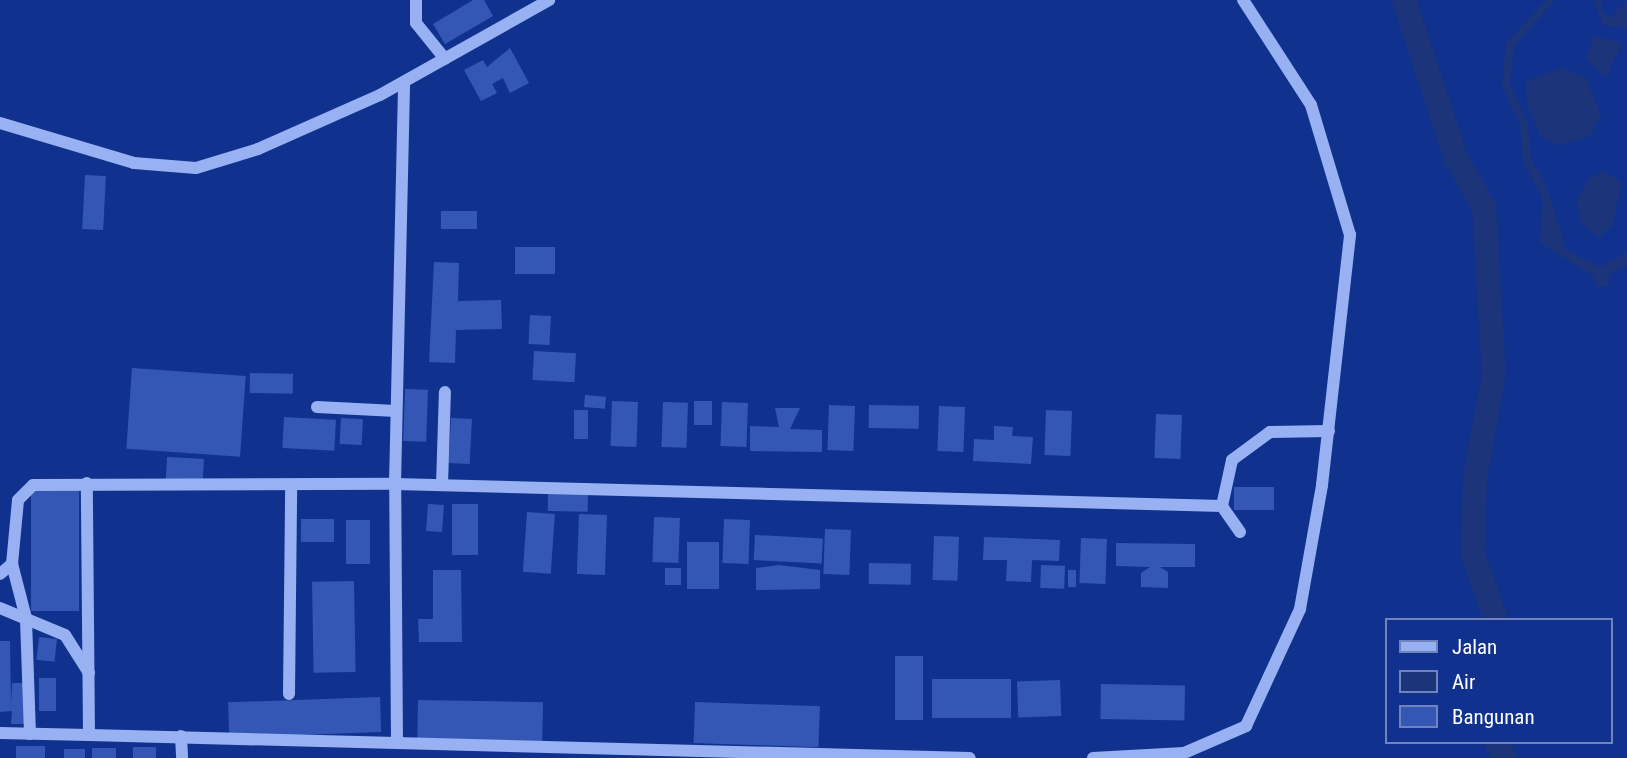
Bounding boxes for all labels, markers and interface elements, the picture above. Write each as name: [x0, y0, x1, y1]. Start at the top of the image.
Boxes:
legend: [1386, 618, 1613, 744]
text: Jalan: [1452, 635, 1497, 659]
text: Air: [1452, 670, 1475, 694]
text: Bangunan: [1452, 705, 1535, 729]

